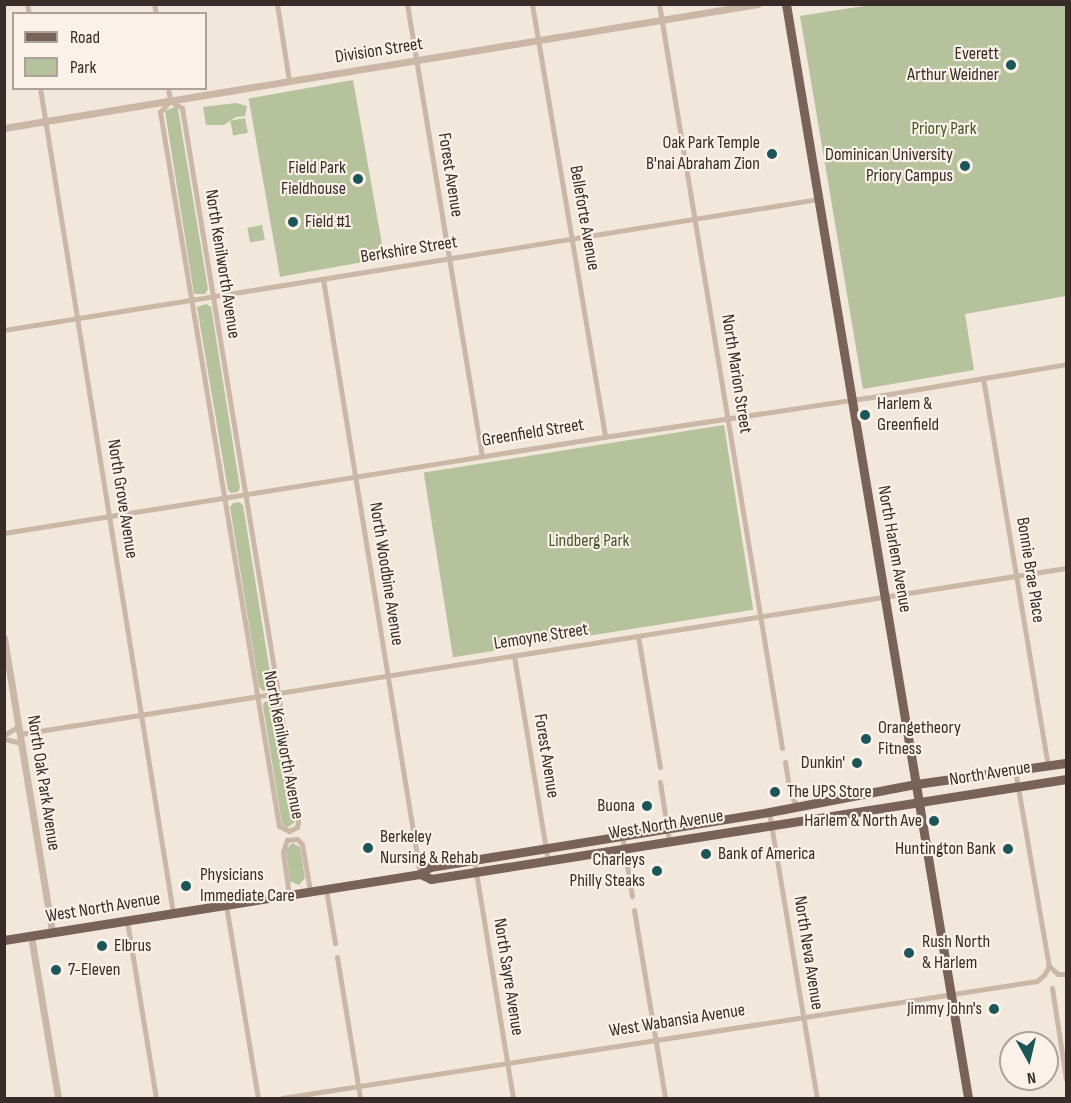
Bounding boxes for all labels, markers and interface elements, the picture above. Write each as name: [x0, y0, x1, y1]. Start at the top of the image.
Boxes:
legend: [12, 12, 207, 90]
text: Road: [70, 27, 100, 48]
street label: Division Street: [334, 33, 424, 69]
place label: Everett Arthur Weidner: [907, 44, 999, 86]
text: Park: [70, 57, 96, 78]
marker: Everett Arthur Weidner: [1004, 58, 1018, 72]
park label: Priory Park: [911, 118, 977, 140]
street label: Forest Avenue: [433, 131, 467, 219]
place label: Oak Park Temple B'nai Abraham Zion: [646, 133, 760, 176]
place label: Dominican University Priory Campus: [825, 145, 953, 188]
marker: Oak Park Temple B'nai Abraham Zion: [765, 147, 779, 161]
place label: Field Park Fieldhouse: [281, 158, 346, 201]
marker: Dominican University Priory Campus: [958, 159, 972, 173]
street label: Belleforte Avenue: [564, 164, 604, 272]
marker: Field Park Fieldhouse: [351, 172, 365, 186]
street label: North Kenilworth Avenue: [200, 188, 244, 340]
place label: Field #1: [305, 211, 351, 233]
marker: Field #1: [286, 215, 300, 229]
street label: Berkshire Street: [359, 232, 459, 268]
street label: North Marion Street: [716, 313, 756, 435]
place label: Harlem & Greenfield: [877, 394, 939, 436]
marker: Harlem & Greenfield: [858, 408, 872, 422]
street label: Greenfield Street: [481, 414, 585, 452]
street label: North Grove Avenue: [102, 438, 142, 560]
street label: North Harlem Avenue: [872, 484, 916, 614]
street label: North Woodbine Avenue: [364, 501, 408, 647]
street label: Bonnie Brae Place: [1011, 516, 1049, 624]
park label: Lindberg Park: [549, 530, 629, 552]
street label: Lemoyne Street: [492, 619, 590, 655]
street label: North Kenilworth Avenue: [258, 669, 308, 821]
street label: Forest Avenue: [529, 712, 563, 800]
street label: North Oak Park Avenue: [22, 714, 64, 852]
place label: Orangetheory Fitness: [878, 718, 961, 760]
marker: Orangetheory Fitness: [859, 732, 873, 746]
place label: Dunkin': [801, 752, 845, 774]
marker: Dunkin': [850, 756, 864, 770]
street label: North Avenue: [948, 757, 1032, 791]
place label: The UPS Store: [787, 781, 872, 803]
marker: The UPS Store: [768, 785, 782, 799]
place label: Buona: [597, 795, 635, 817]
marker: Buona: [640, 799, 654, 813]
street label: West North Avenue: [607, 805, 725, 845]
place label: Harlem & North Ave: [804, 810, 922, 832]
marker: Harlem & North Ave: [927, 814, 941, 828]
place label: Berkeley Nursing & Rehab: [380, 827, 479, 870]
place label: Huntington Bank: [895, 838, 996, 860]
marker: Berkeley Nursing & Rehab: [361, 841, 375, 855]
marker: Huntington Bank: [1001, 842, 1015, 856]
place label: Bank of America: [718, 843, 815, 865]
marker: Bank of America: [699, 847, 713, 861]
place label: Charleys Philly Steaks: [570, 850, 645, 892]
marker: Charleys Philly Steaks: [650, 864, 664, 878]
place label: Physicians Immediate Care: [200, 865, 295, 908]
marker: Physicians Immediate Care: [177, 877, 195, 895]
street label: West North Avenue: [44, 888, 162, 928]
street label: North Neva Avenue: [788, 895, 828, 1011]
street label: North Sayre Avenue: [488, 917, 528, 1037]
place label: Rush North & Harlem: [922, 932, 990, 974]
place label: Elbrus: [114, 935, 151, 957]
marker: Elbrus: [95, 939, 109, 953]
marker: Rush North & Harlem: [900, 944, 918, 962]
place label: 7-Eleven: [68, 959, 121, 981]
marker: 7-Eleven: [49, 963, 63, 977]
place label: Jimmy John's: [907, 998, 982, 1020]
street label: West Wabansia Avenue: [607, 1000, 747, 1042]
marker: Jimmy John's: [987, 1002, 1001, 1016]
north arrow: [999, 1031, 1059, 1091]
text: N: [1026, 1067, 1037, 1087]

